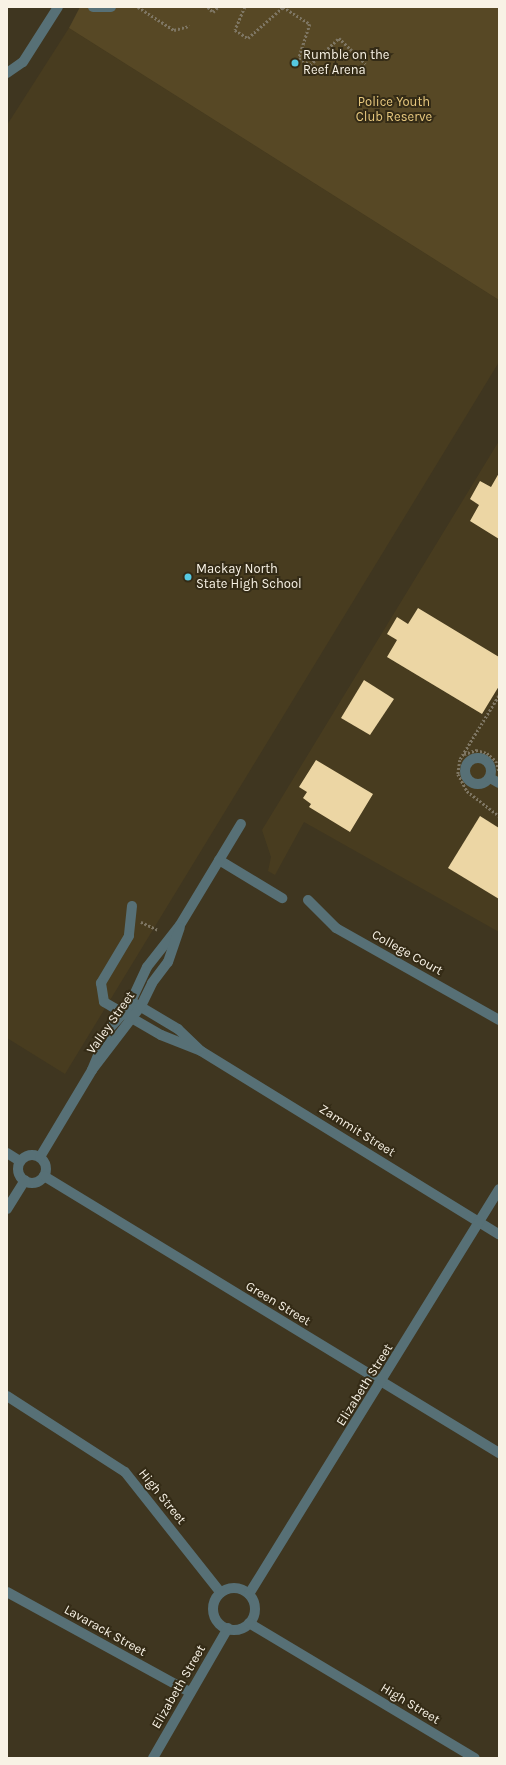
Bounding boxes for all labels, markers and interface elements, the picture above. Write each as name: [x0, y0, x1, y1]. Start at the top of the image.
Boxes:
place label: Rumble on the Reef Arena: [303, 48, 390, 79]
marker: Rumble on the Reef Arena: [290, 58, 300, 68]
park label: Police Youth Club Reserve: [356, 95, 432, 126]
place label: Mackay North State High School: [196, 562, 302, 593]
marker: Mackay North State High School: [183, 572, 193, 582]
street label: College Court: [369, 927, 445, 979]
street label: Valley Street: [84, 989, 138, 1057]
street label: Zammit Street: [316, 1101, 398, 1161]
street label: Green Street: [243, 1279, 313, 1329]
street label: Elizabeth Street: [333, 1341, 397, 1429]
street label: High Street: [135, 1466, 189, 1528]
street label: Lavarack Street: [61, 1602, 149, 1660]
street label: Elizabeth Street: [149, 1642, 209, 1732]
street label: High Street: [377, 1680, 443, 1728]

